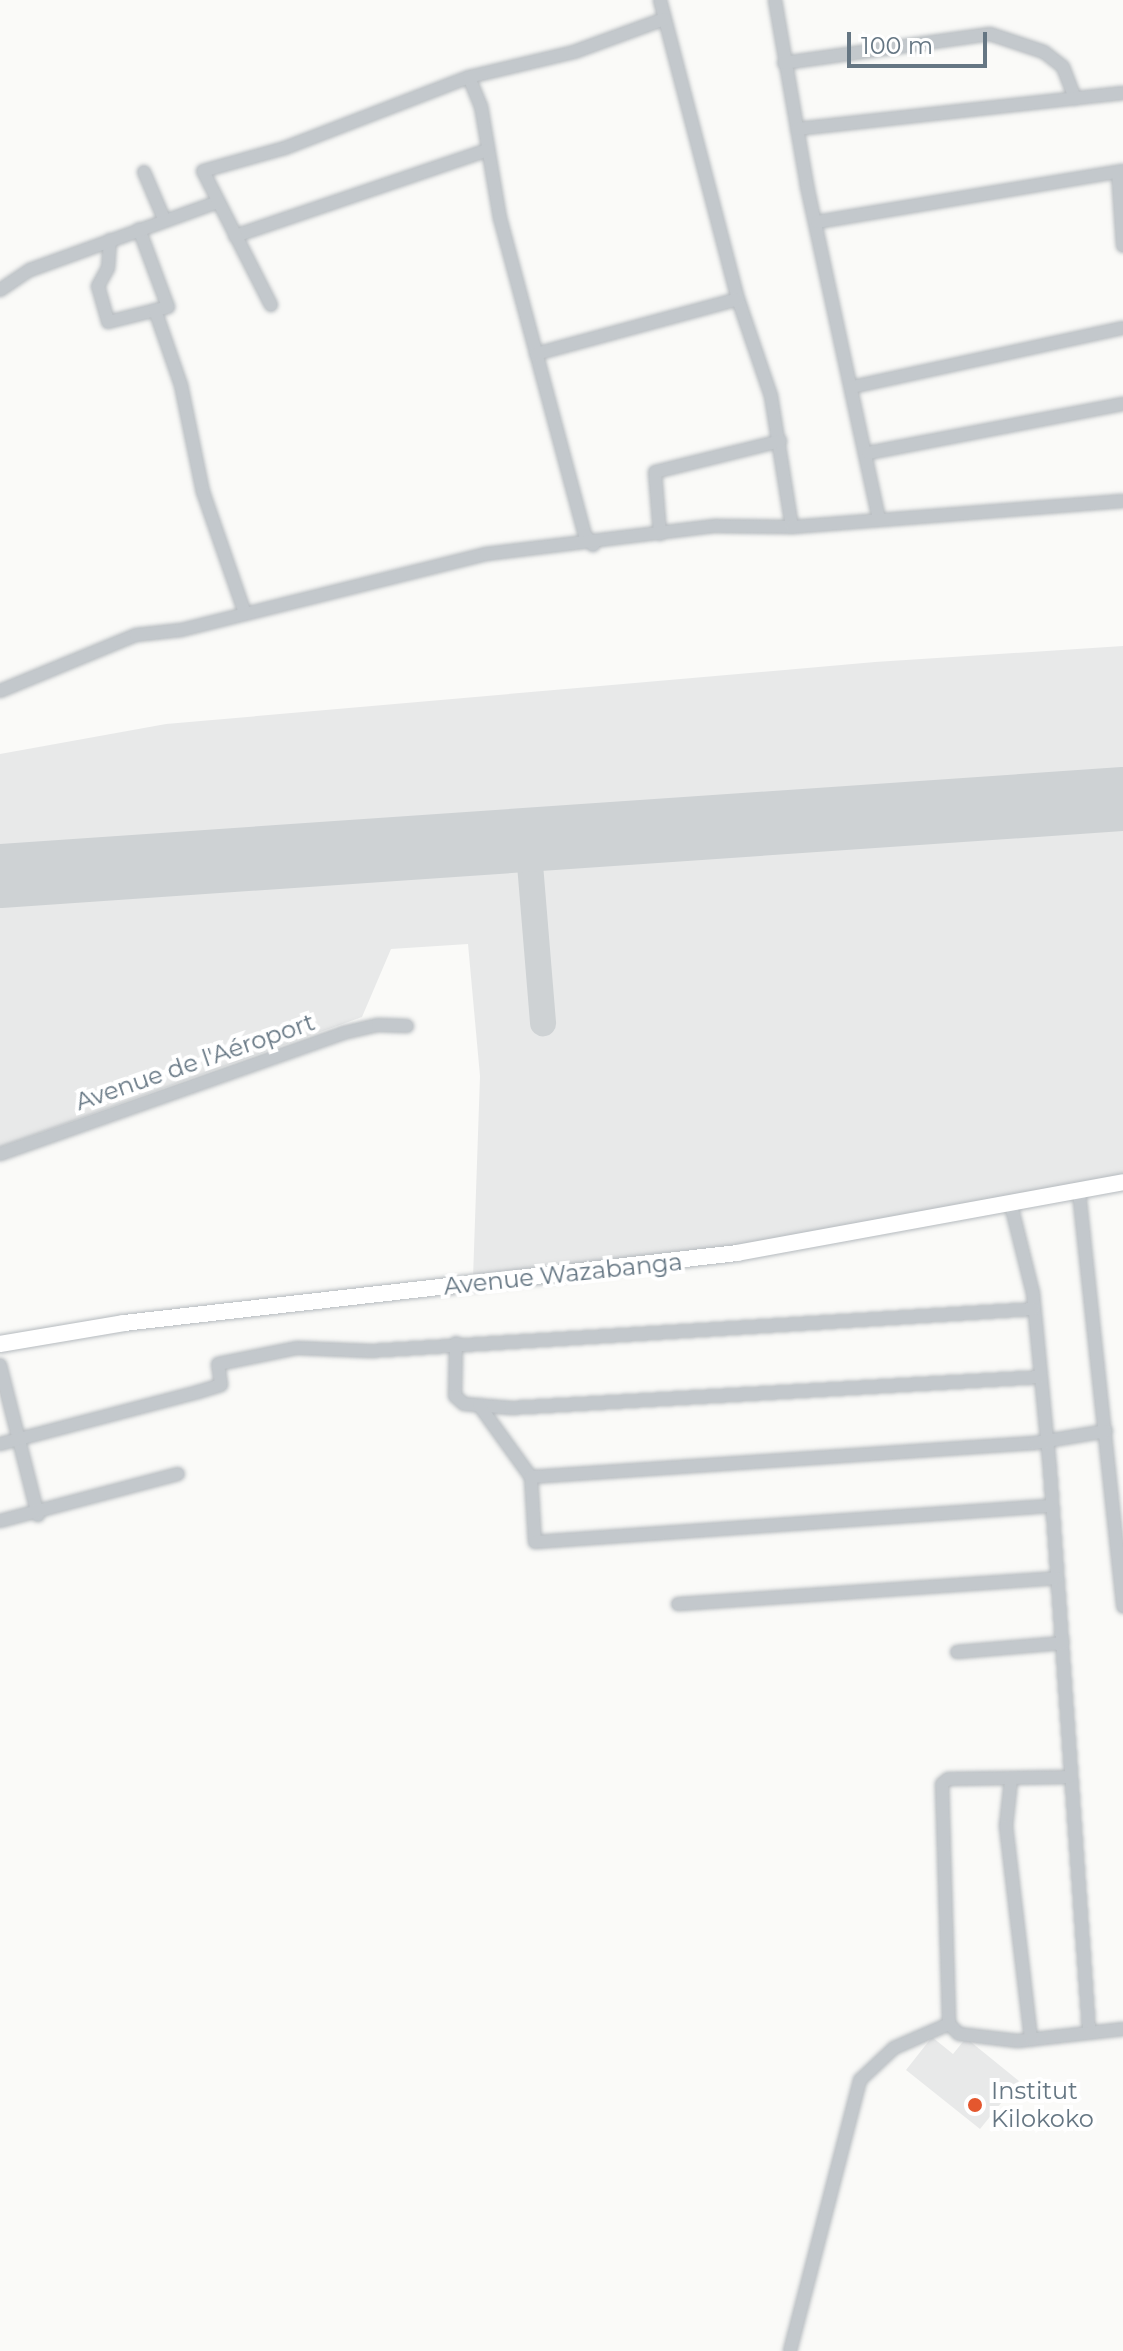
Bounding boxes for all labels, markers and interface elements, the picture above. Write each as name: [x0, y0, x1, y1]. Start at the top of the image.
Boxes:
scale bar: [851, 16, 991, 66]
text: 100 m: [861, 31, 933, 60]
street label: Avenue de l'Aéroport: [72, 1007, 318, 1117]
street label: Avenue Wazabanga: [442, 1247, 684, 1301]
place label: Institut Kilokoko: [991, 2077, 1094, 2133]
marker: Institut Kilokoko: [966, 2096, 984, 2114]

